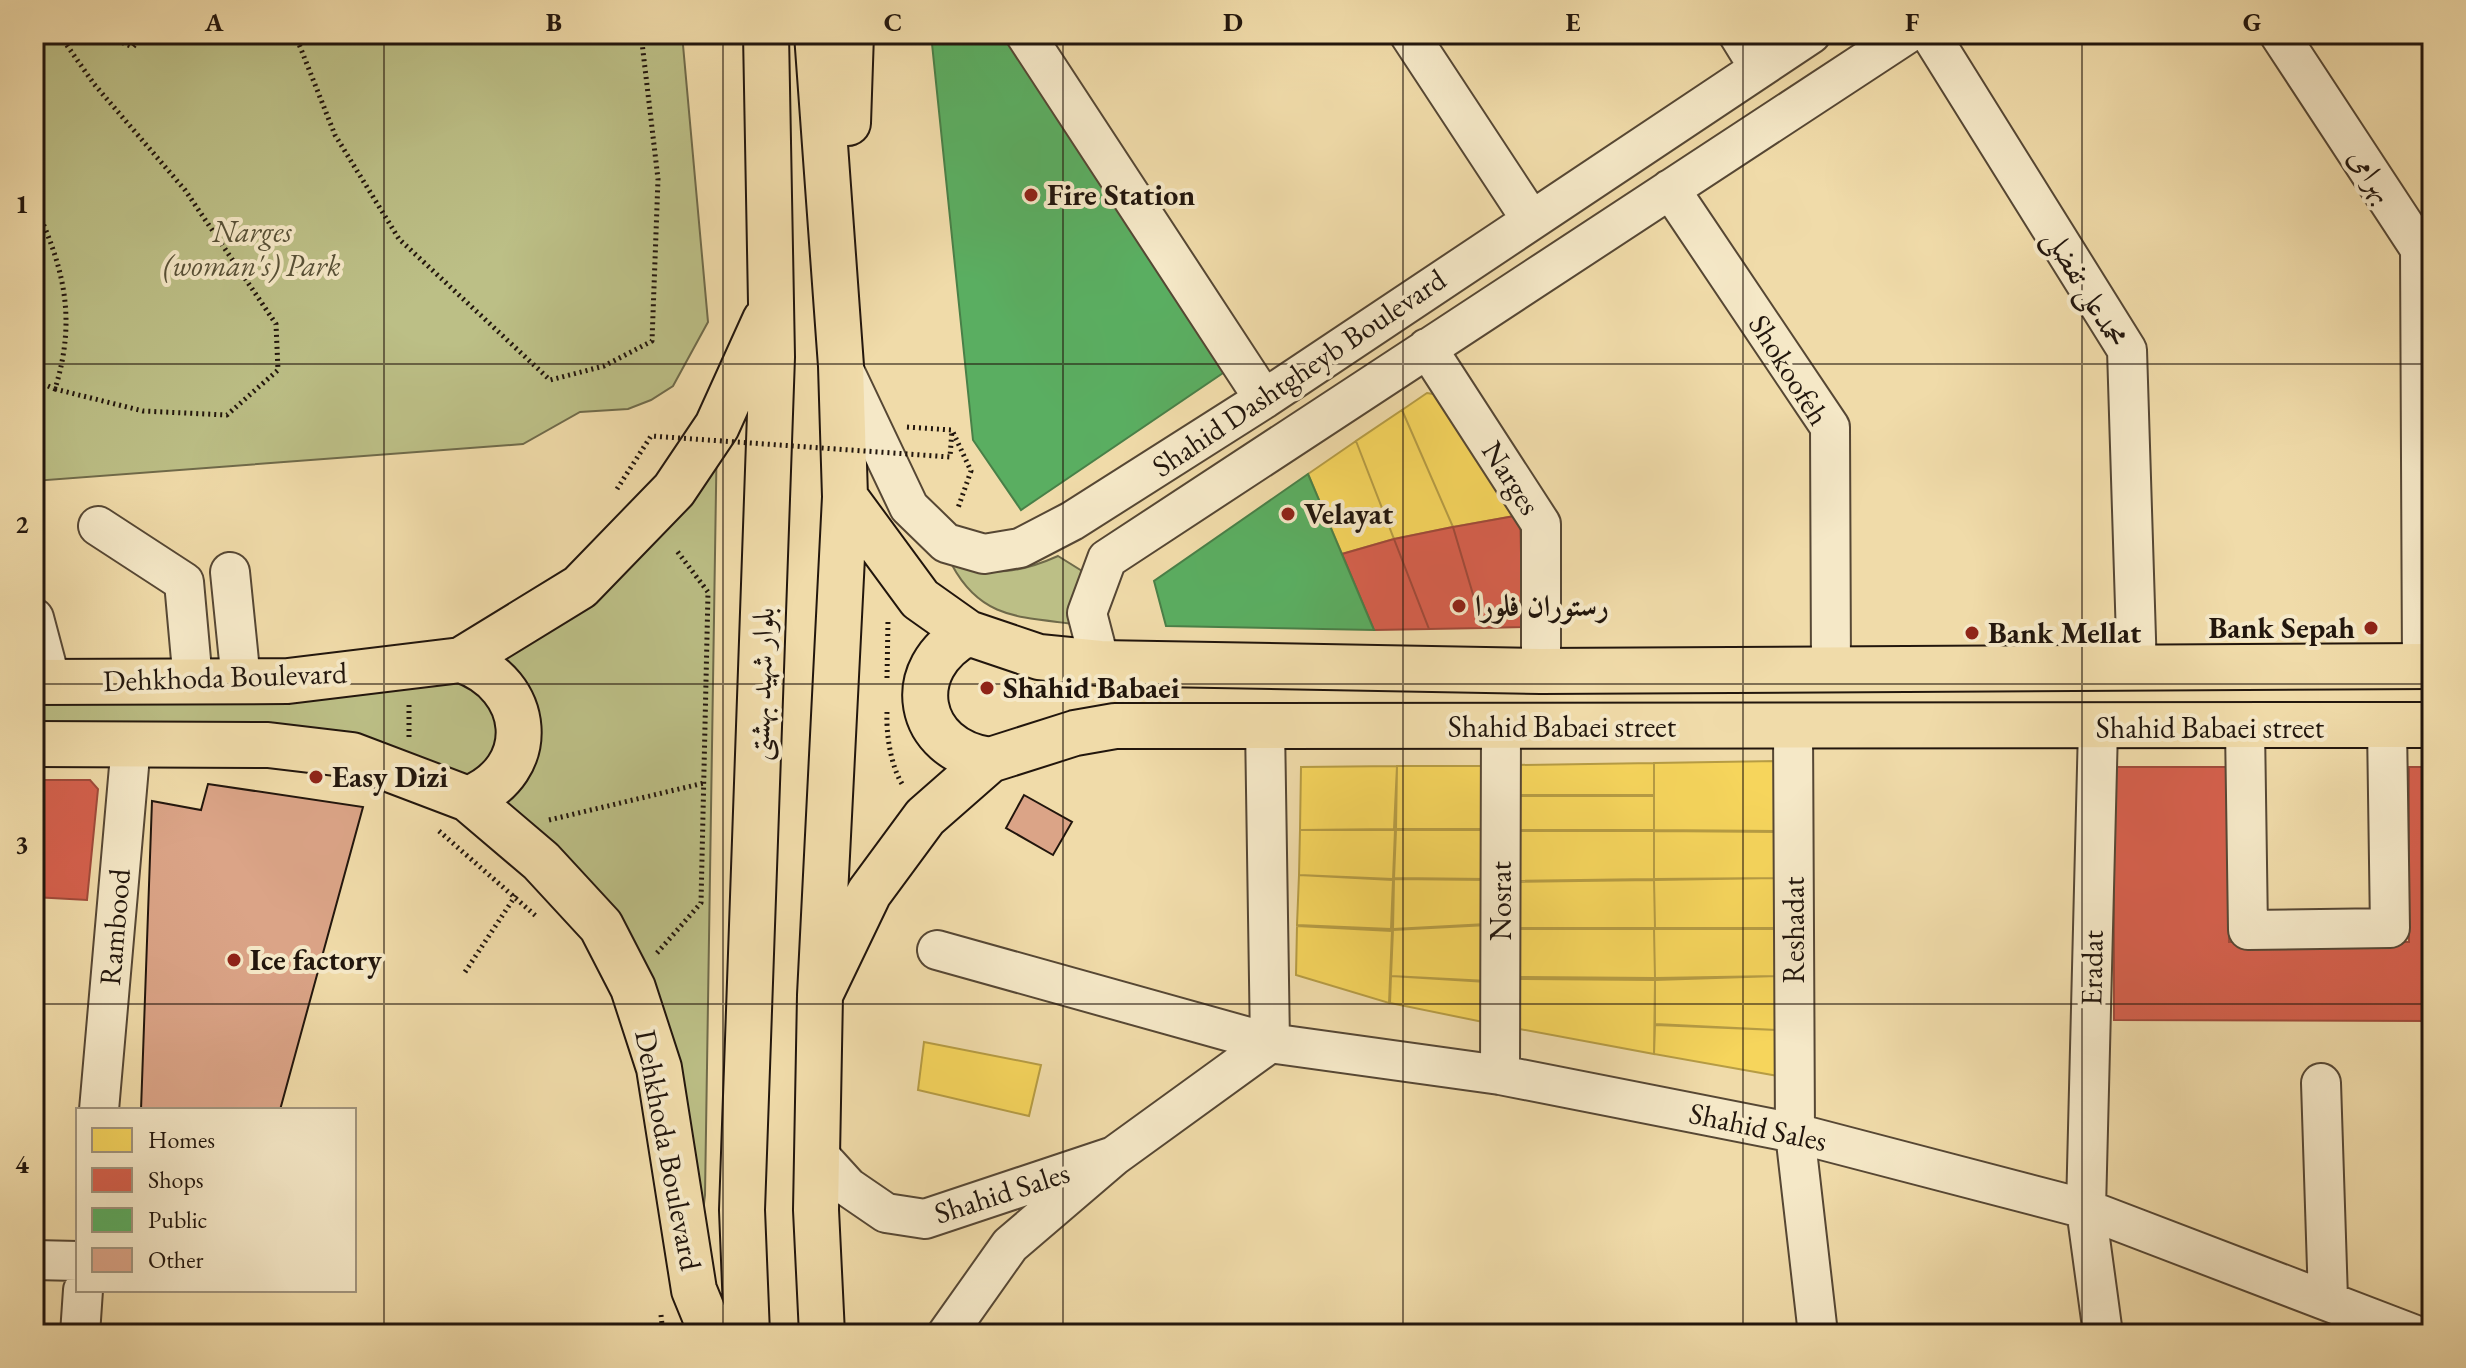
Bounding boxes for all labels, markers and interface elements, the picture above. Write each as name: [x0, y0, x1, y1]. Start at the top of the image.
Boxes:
text: A: [204, 5, 224, 39]
text: B: [546, 5, 562, 39]
text: C: [884, 5, 902, 39]
text: D: [1223, 5, 1243, 39]
text: E: [1566, 5, 1581, 39]
text: F: [1905, 5, 1919, 39]
text: G: [2243, 5, 2262, 39]
street label: بهرامی: [2340, 140, 2405, 210]
place label: Fire Station: [1047, 175, 1195, 214]
marker: Fire Station: [1022, 186, 1040, 204]
text: 1: [15, 187, 29, 221]
park label: Narges (woman's) Park: [163, 212, 341, 285]
street label: محمدعلی تفضلی: [2033, 221, 2137, 356]
street label: Shahid Dashtgheyb Boulevard: [1144, 259, 1454, 486]
street label: Shokoofeh: [1740, 307, 1839, 432]
street label: Narges: [1473, 433, 1550, 522]
place label: Velayat: [1304, 494, 1394, 533]
marker: Velayat: [1279, 505, 1297, 523]
text: 2: [15, 507, 29, 541]
place label: رستوران فلورا: [1475, 586, 1609, 625]
marker: رستوران فلورا: [1450, 597, 1468, 615]
street label: بلوار شهید بهشتی: [738, 606, 786, 762]
place label: Bank Sepah: [2209, 608, 2355, 647]
place label: Bank Mellat: [1988, 613, 2142, 652]
marker: Bank Sepah: [2362, 619, 2380, 637]
marker: Bank Mellat: [1963, 624, 1981, 642]
street label: Dehkhoda Boulevard: [102, 653, 349, 700]
place label: Shahid Babaei: [1003, 668, 1180, 707]
marker: Shahid Babaei: [978, 679, 996, 697]
street label: Shahid Babaei street: [1448, 707, 1677, 746]
street label: Shahid Babaei street: [2096, 708, 2325, 747]
place label: Easy Dizi: [332, 757, 448, 796]
marker: Easy Dizi: [307, 768, 325, 786]
text: 3: [15, 827, 29, 861]
street label: Nosrat: [1481, 861, 1520, 941]
street label: Rambood: [90, 866, 139, 987]
street label: Reshadat: [1774, 876, 1813, 983]
street label: Eradat: [2071, 929, 2112, 1006]
place label: Ice factory: [250, 940, 382, 979]
marker: Ice factory: [225, 951, 243, 969]
street label: Dehkhoda Boulevard: [626, 1026, 711, 1274]
street label: Shahid Sales: [1686, 1093, 1831, 1160]
legend: [76, 1108, 356, 1292]
text: Homes: [148, 1124, 215, 1155]
text: 4: [15, 1147, 29, 1181]
street label: Shahid Sales: [929, 1152, 1074, 1233]
text: Shops: [148, 1164, 204, 1195]
text: Public: [148, 1204, 207, 1235]
text: Other: [148, 1244, 204, 1275]

